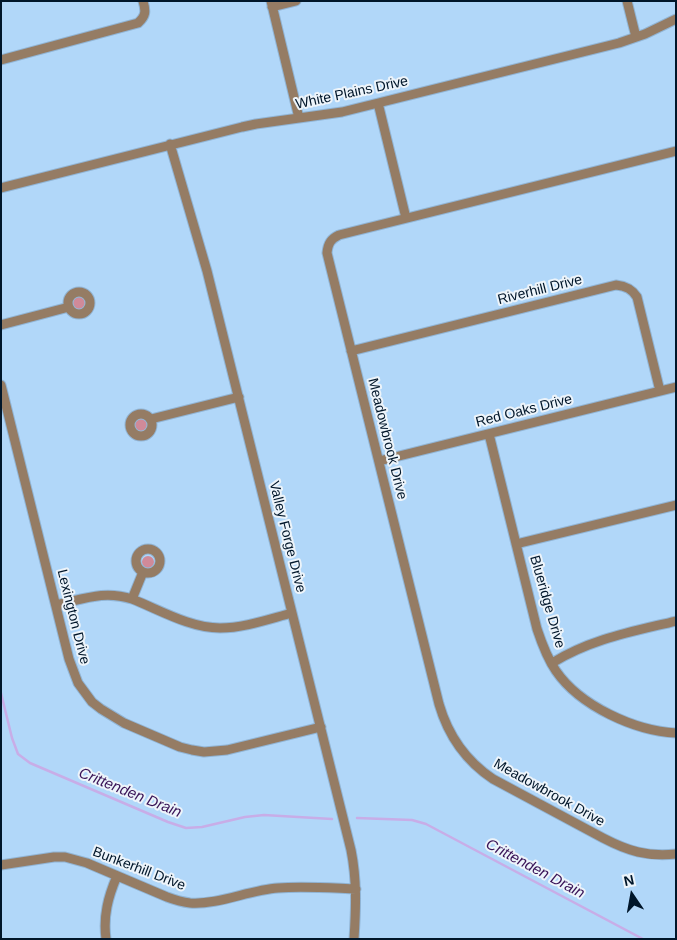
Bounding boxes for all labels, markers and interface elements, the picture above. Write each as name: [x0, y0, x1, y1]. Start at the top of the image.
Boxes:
street label: White Plains Drive: [294, 73, 410, 113]
street label: Riverhill Drive: [496, 271, 584, 309]
street label: Meadowbrook Drive: [364, 377, 410, 501]
street label: Red Oaks Drive: [474, 391, 574, 431]
street label: Valley Forge Drive: [265, 480, 309, 594]
street label: Blueridge Drive: [526, 554, 568, 650]
street label: Lexington Drive: [53, 568, 93, 666]
street label: Meadowbrook Drive: [490, 755, 608, 831]
water label: Crittenden Drain: [76, 764, 184, 822]
water label: Crittenden Drain: [483, 835, 587, 903]
street label: Bunkerhill Drive: [90, 844, 188, 894]
north arrow: [607, 870, 657, 920]
text: N: [622, 871, 635, 889]

